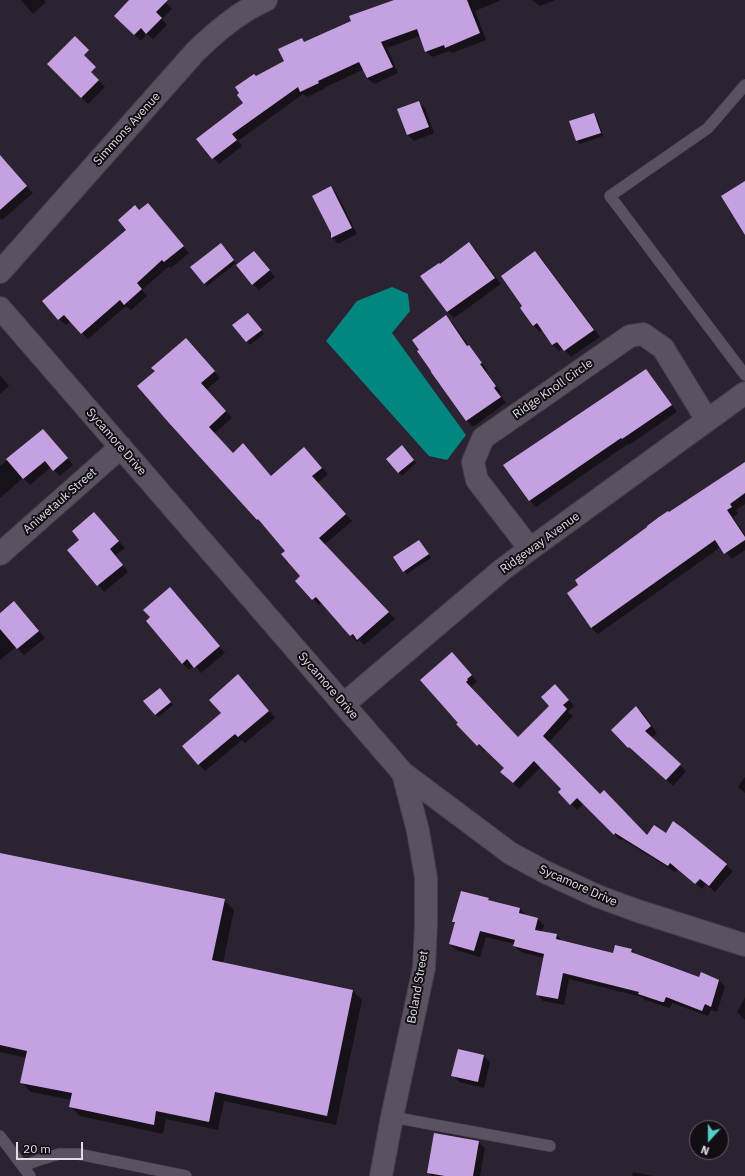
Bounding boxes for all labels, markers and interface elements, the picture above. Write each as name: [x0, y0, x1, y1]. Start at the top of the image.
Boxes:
street label: Simmons Avenue: [90, 90, 164, 168]
street label: Ridge Knoll Circle: [510, 356, 596, 422]
street label: Sycamore Drive: [83, 406, 149, 478]
street label: Aniwetauk Street: [20, 465, 100, 537]
street label: Ridgeway Avenue: [497, 509, 583, 577]
street label: Sycamore Drive: [295, 650, 361, 722]
street label: Sycamore Drive: [537, 862, 619, 910]
street label: Boland Street: [405, 949, 431, 1025]
north arrow: [689, 1120, 729, 1160]
scale bar: [18, 1134, 85, 1160]
text: 20 m: [23, 1141, 51, 1156]
text: N: [699, 1142, 711, 1158]

